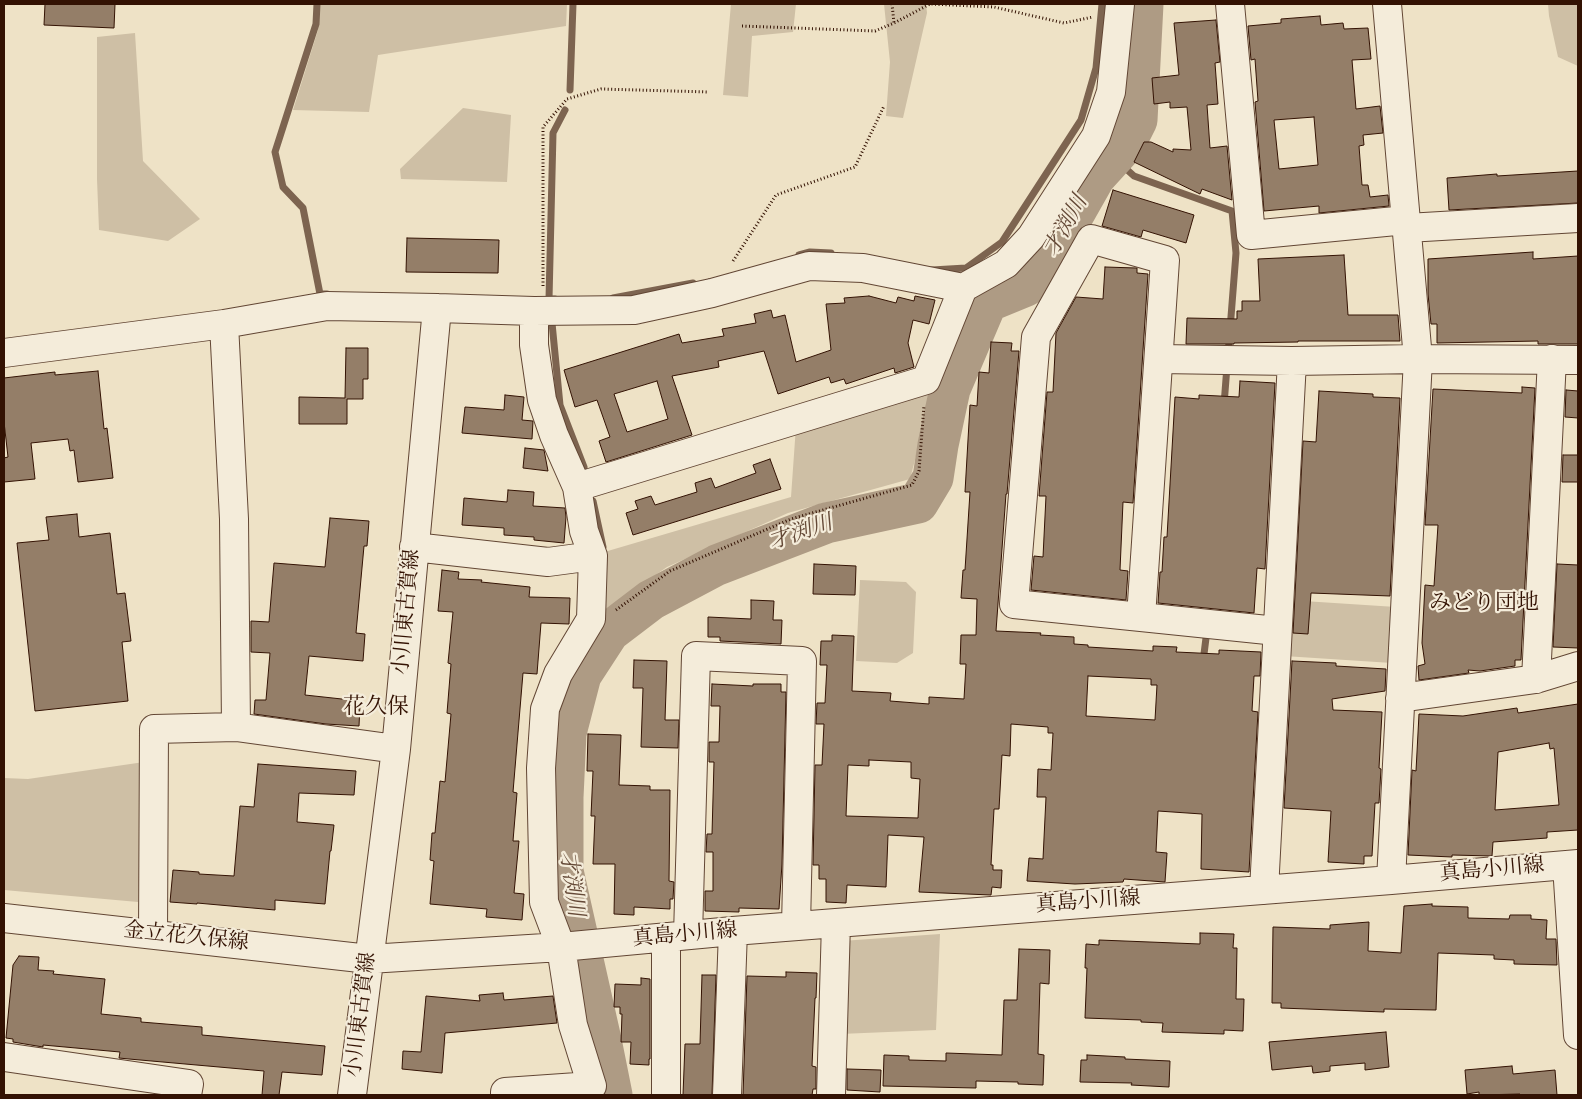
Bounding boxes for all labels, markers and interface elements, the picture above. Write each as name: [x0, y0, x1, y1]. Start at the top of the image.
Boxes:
water label: 才渕川: [1039, 192, 1095, 262]
water label: 才渕川: [766, 511, 836, 557]
street label: 小川東古賀線: [390, 548, 426, 676]
district label: みどり団地: [1429, 591, 1539, 617]
district label: 花久保: [343, 695, 409, 721]
water label: 才渕川: [552, 849, 588, 919]
street label: 真島小川線: [1439, 854, 1545, 888]
street label: 真島小川線: [1035, 887, 1141, 919]
street label: 金立花久保線: [122, 919, 250, 957]
street label: 真島小川線: [632, 919, 738, 953]
street label: 小川東古賀線: [342, 951, 382, 1079]

